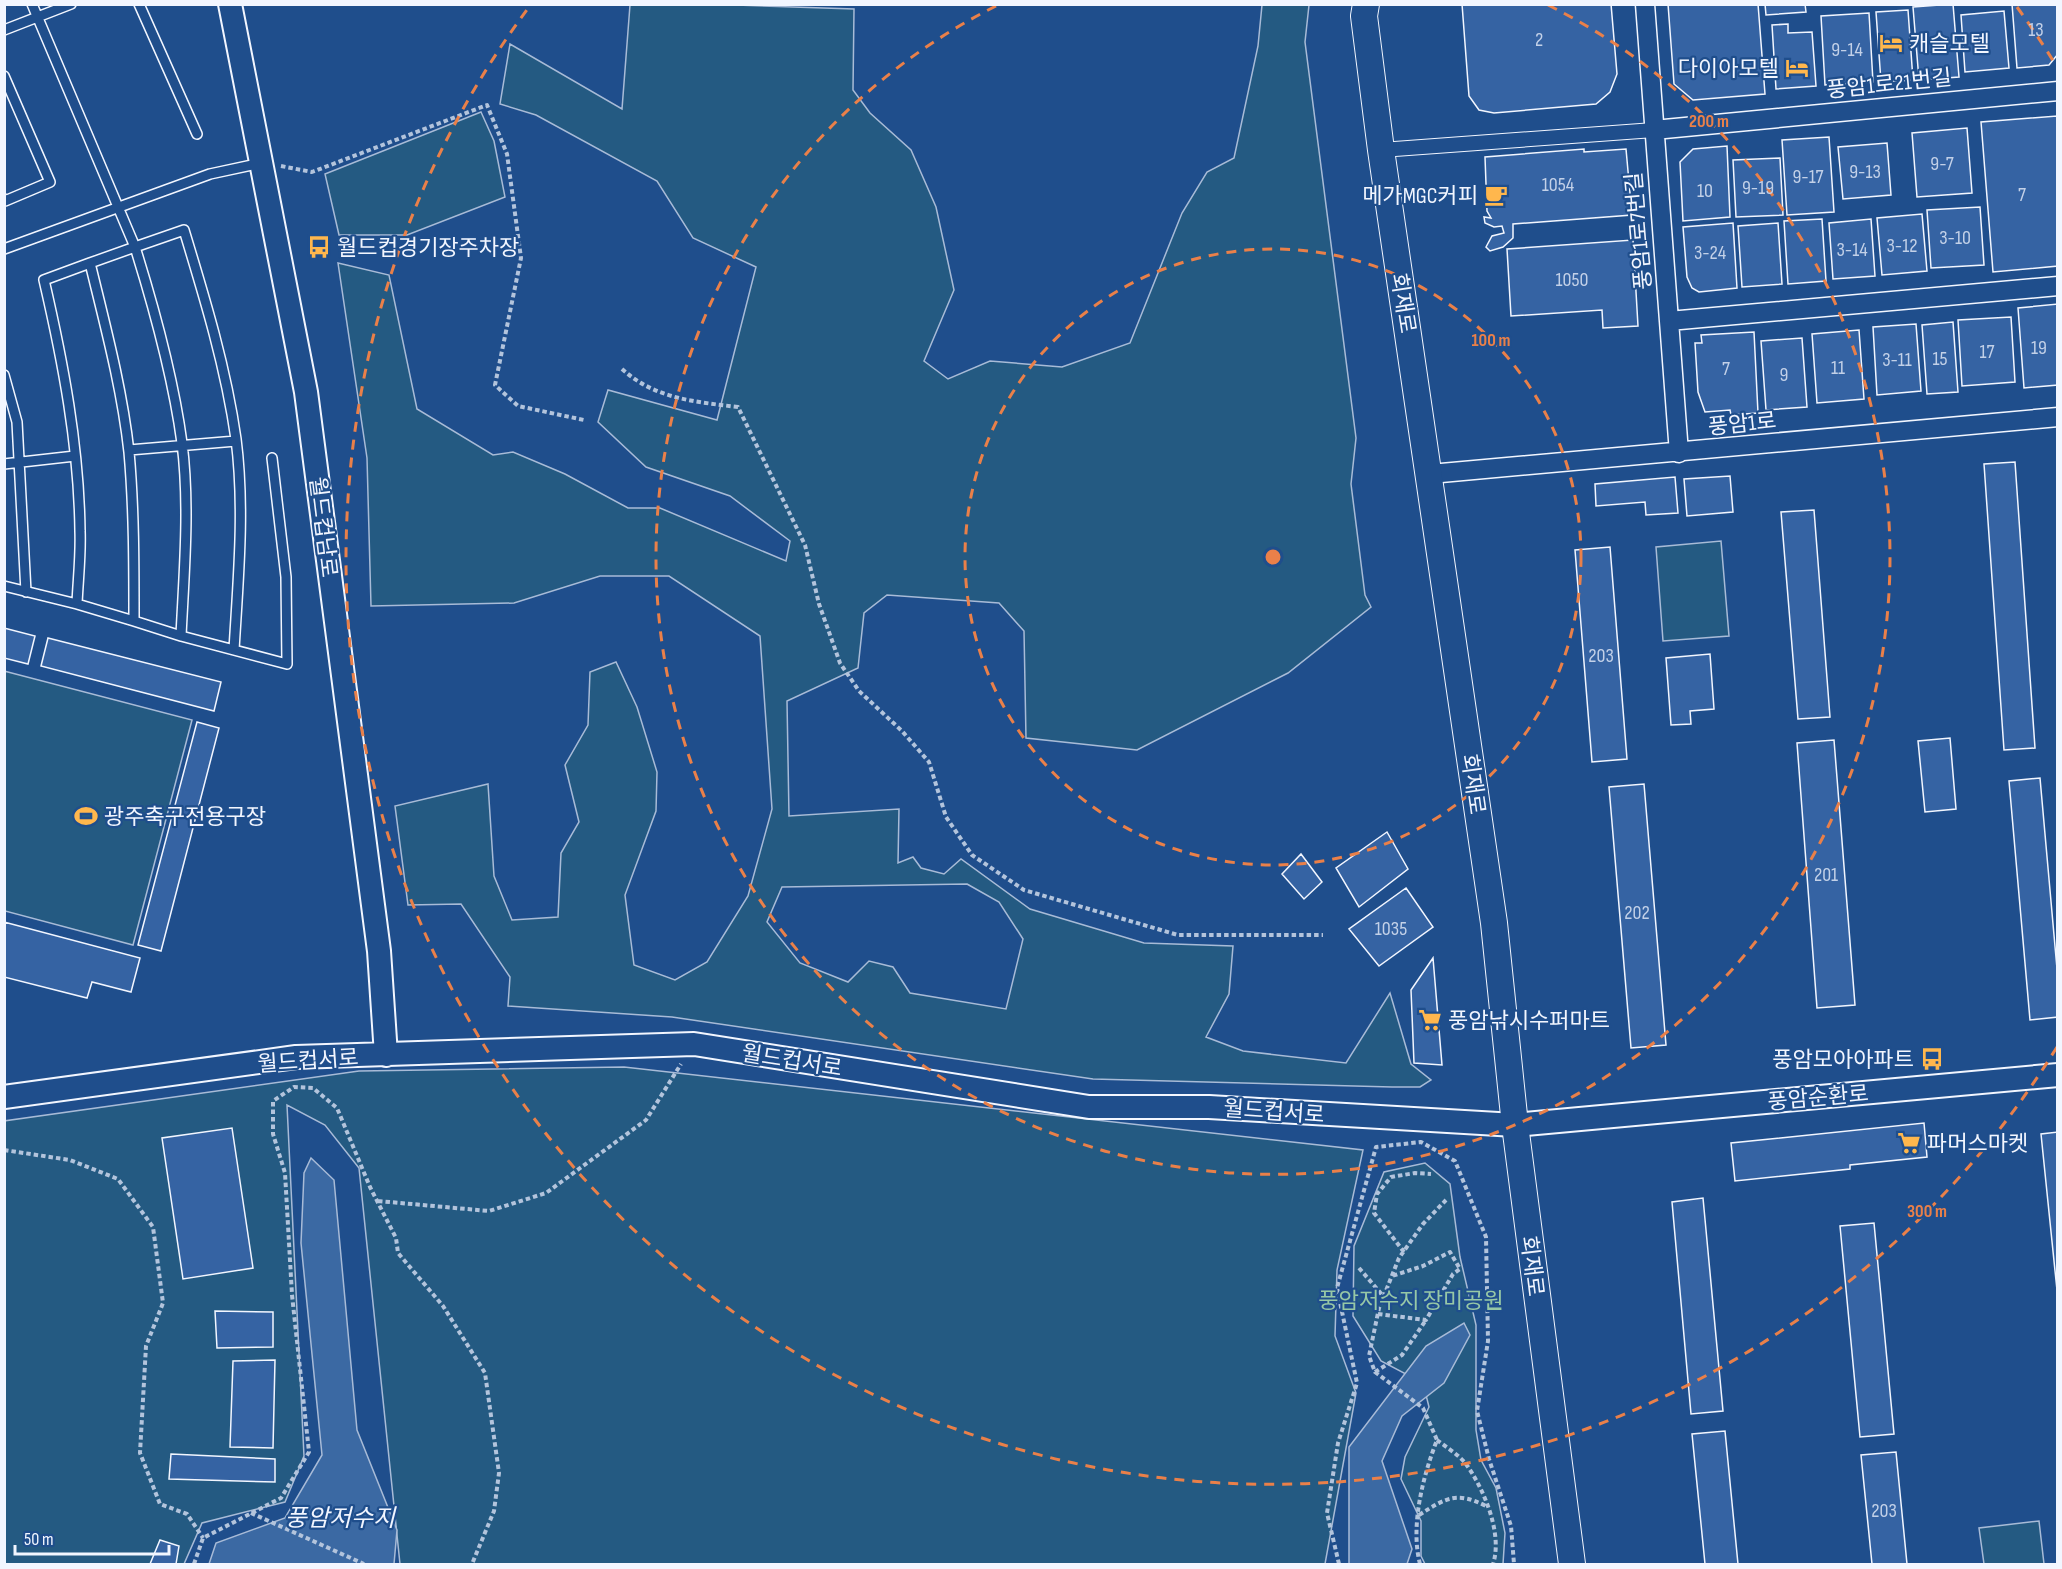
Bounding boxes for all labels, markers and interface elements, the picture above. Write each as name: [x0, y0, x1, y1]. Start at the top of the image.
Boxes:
house number: 13: [2028, 18, 2044, 42]
house number: 2: [1535, 28, 1543, 52]
hotel icon: 캐슬모텔: [1878, 30, 1904, 56]
place label: 캐슬모텔: [1909, 31, 1990, 58]
house number: 9-14: [1831, 38, 1863, 62]
hotel icon: 다이아모텔: [1784, 55, 1810, 81]
place label: 다이아모텔: [1678, 56, 1779, 83]
street label: 풍암1로21번길: [1825, 64, 1953, 104]
text: 200 m: [1689, 111, 1729, 132]
house number: 9-7: [1930, 152, 1954, 176]
house number: 9-13: [1849, 160, 1881, 184]
house number: 9-17: [1792, 165, 1824, 189]
street label: 풍암1로7번길: [1621, 171, 1658, 291]
house number: 1054: [1542, 173, 1574, 197]
house number: 9-19: [1742, 176, 1774, 200]
house number: 10: [1697, 179, 1713, 203]
cafe icon: 메가MGC커피: [1483, 182, 1509, 208]
place label: 메가MGC커피: [1362, 183, 1478, 210]
house number: 7: [2018, 183, 2026, 207]
house number: 3-10: [1939, 226, 1971, 250]
bus stop icon: 월드컵경기장주차장: [306, 234, 332, 260]
house number: 3-12: [1886, 234, 1918, 258]
place label: 월드컵경기장주차장: [337, 235, 519, 262]
house number: 3-14: [1836, 238, 1868, 262]
house number: 3-24: [1694, 241, 1726, 265]
house number: 1050: [1556, 268, 1588, 292]
street label: 회재로: [1384, 271, 1421, 335]
text: 100 m: [1472, 330, 1511, 351]
house number: 19: [2031, 336, 2047, 360]
house number: 17: [1980, 340, 1994, 364]
house number: 15: [1932, 347, 1948, 371]
house number: 3-11: [1882, 348, 1912, 372]
house number: 11: [1831, 356, 1845, 380]
house number: 7: [1722, 357, 1730, 381]
house number: 9: [1780, 363, 1788, 387]
street label: 풍암1로: [1707, 407, 1778, 441]
street label: 월드컵남로: [303, 475, 342, 579]
centre of rings: [1263, 547, 1283, 567]
house number: 203: [1588, 644, 1614, 668]
street label: 회재로: [1455, 752, 1490, 816]
sports icon: 광주축구전용구장: [73, 803, 99, 829]
place label: 광주축구전용구장: [104, 804, 266, 831]
house number: 201: [1814, 863, 1838, 887]
house number: 202: [1624, 901, 1650, 925]
house number: 1035: [1375, 917, 1407, 941]
supermarket icon: 풍암낚시수퍼마트: [1417, 1007, 1443, 1033]
place label: 풍암낚시수퍼마트: [1448, 1008, 1610, 1035]
street label: 월드컵서로: [740, 1040, 844, 1083]
street label: 월드컵서로: [257, 1044, 360, 1078]
bus stop icon: 풍암모아아파트: [1919, 1046, 1945, 1072]
place label: 풍암모아아파트: [1772, 1047, 1914, 1074]
street label: 풍암순환로: [1767, 1081, 1870, 1116]
street label: 월드컵서로: [1222, 1095, 1325, 1129]
supermarket icon: 파머스마켓: [1896, 1130, 1922, 1156]
place label: 파머스마켓: [1927, 1131, 2028, 1158]
text: 300 m: [1907, 1201, 1947, 1222]
street label: 회재로: [1514, 1234, 1549, 1298]
park label: 풍암저수지 장미공원: [1318, 1288, 1504, 1315]
house number: 203: [1871, 1499, 1897, 1523]
water label: 풍암저수지: [285, 1504, 397, 1533]
scale bar: [15, 1518, 170, 1556]
text: 50 m: [24, 1529, 54, 1550]

